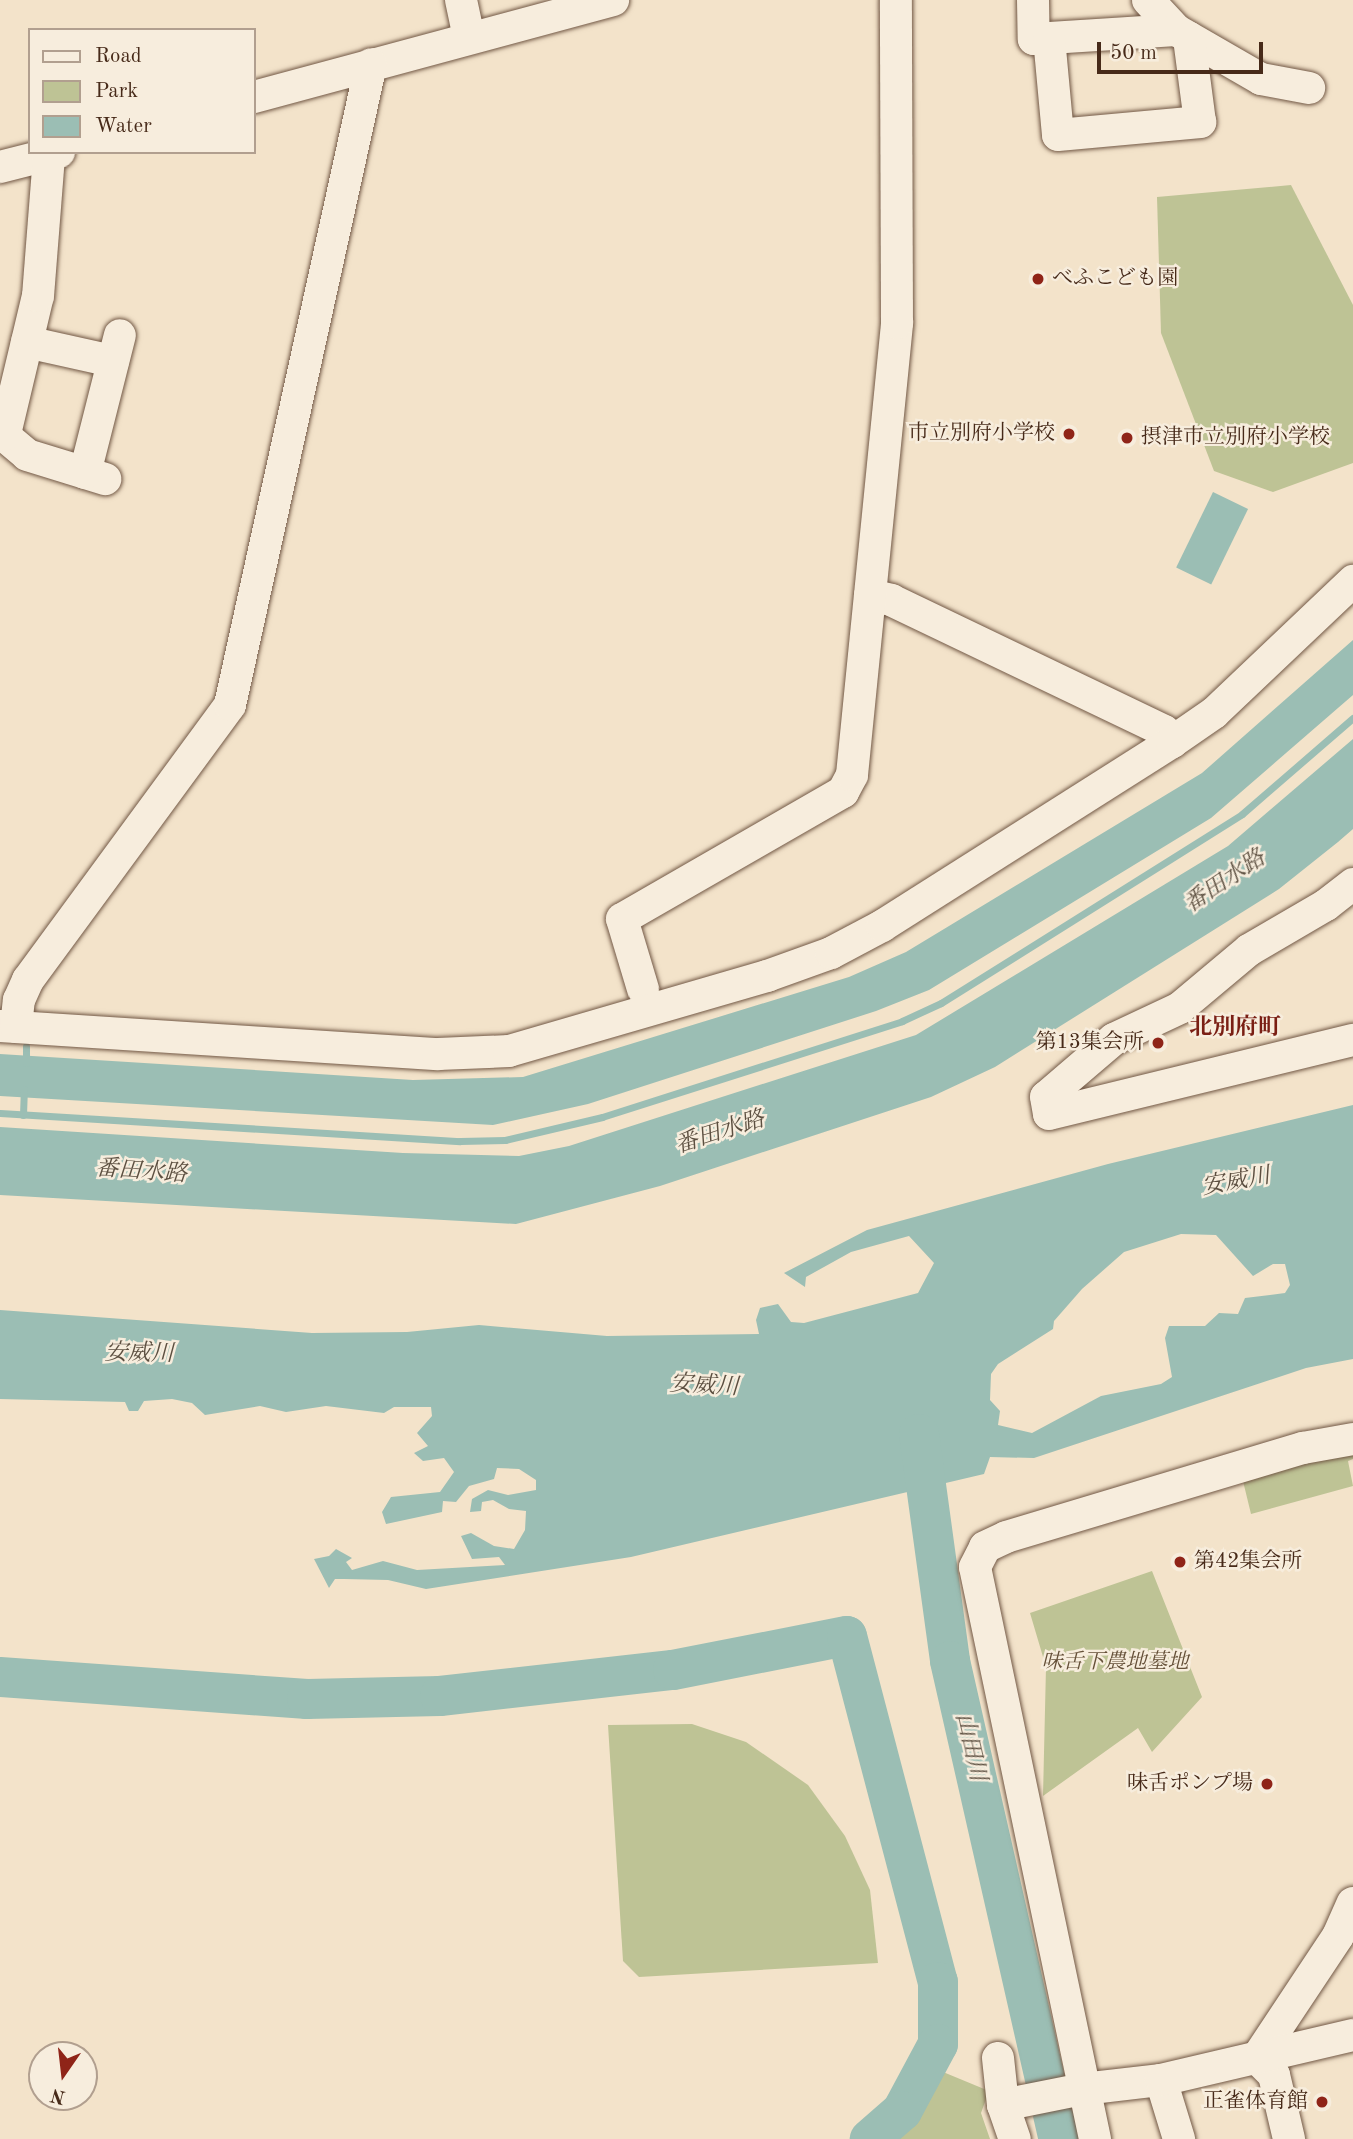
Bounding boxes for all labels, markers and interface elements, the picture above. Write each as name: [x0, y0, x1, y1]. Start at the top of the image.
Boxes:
legend: [28, 28, 256, 154]
scale bar: [1101, 28, 1267, 72]
text: 50 m: [1110, 43, 1157, 64]
text: Road: [95, 46, 142, 67]
text: Park: [95, 81, 138, 102]
text: Water: [95, 116, 152, 137]
place label: べふこども園: [1052, 266, 1178, 292]
marker: べふこども園: [1030, 271, 1046, 287]
place label: 市立別府小学校: [908, 421, 1055, 447]
place label: 摂津市立別府小学校: [1141, 425, 1330, 451]
marker: 市立別府小学校: [1061, 426, 1077, 442]
marker: 摂津市立別府小学校: [1119, 430, 1135, 446]
water label: 番田水路: [1179, 845, 1271, 919]
district label: 北別府町: [1189, 1014, 1281, 1042]
place label: 第13集会所: [1036, 1030, 1144, 1056]
marker: 第13集会所: [1150, 1035, 1166, 1051]
water label: 番田水路: [672, 1106, 768, 1160]
water label: 番田水路: [94, 1155, 188, 1189]
water label: 安威川: [1200, 1162, 1272, 1202]
water label: 安威川: [104, 1340, 174, 1368]
water label: 安威川: [669, 1370, 739, 1402]
place label: 第42集会所: [1194, 1549, 1302, 1575]
marker: 第42集会所: [1172, 1554, 1188, 1570]
park label: 味舌下農地墓地: [1042, 1650, 1188, 1676]
water label: 山田川: [949, 1710, 991, 1784]
place label: 味舌ポンプ場: [1127, 1771, 1253, 1797]
marker: 味舌ポンプ場: [1259, 1776, 1275, 1792]
north arrow: [28, 2041, 98, 2111]
text: N: [49, 2084, 68, 2106]
place label: 正雀体育館: [1203, 2089, 1308, 2115]
marker: 正雀体育館: [1314, 2094, 1330, 2110]

